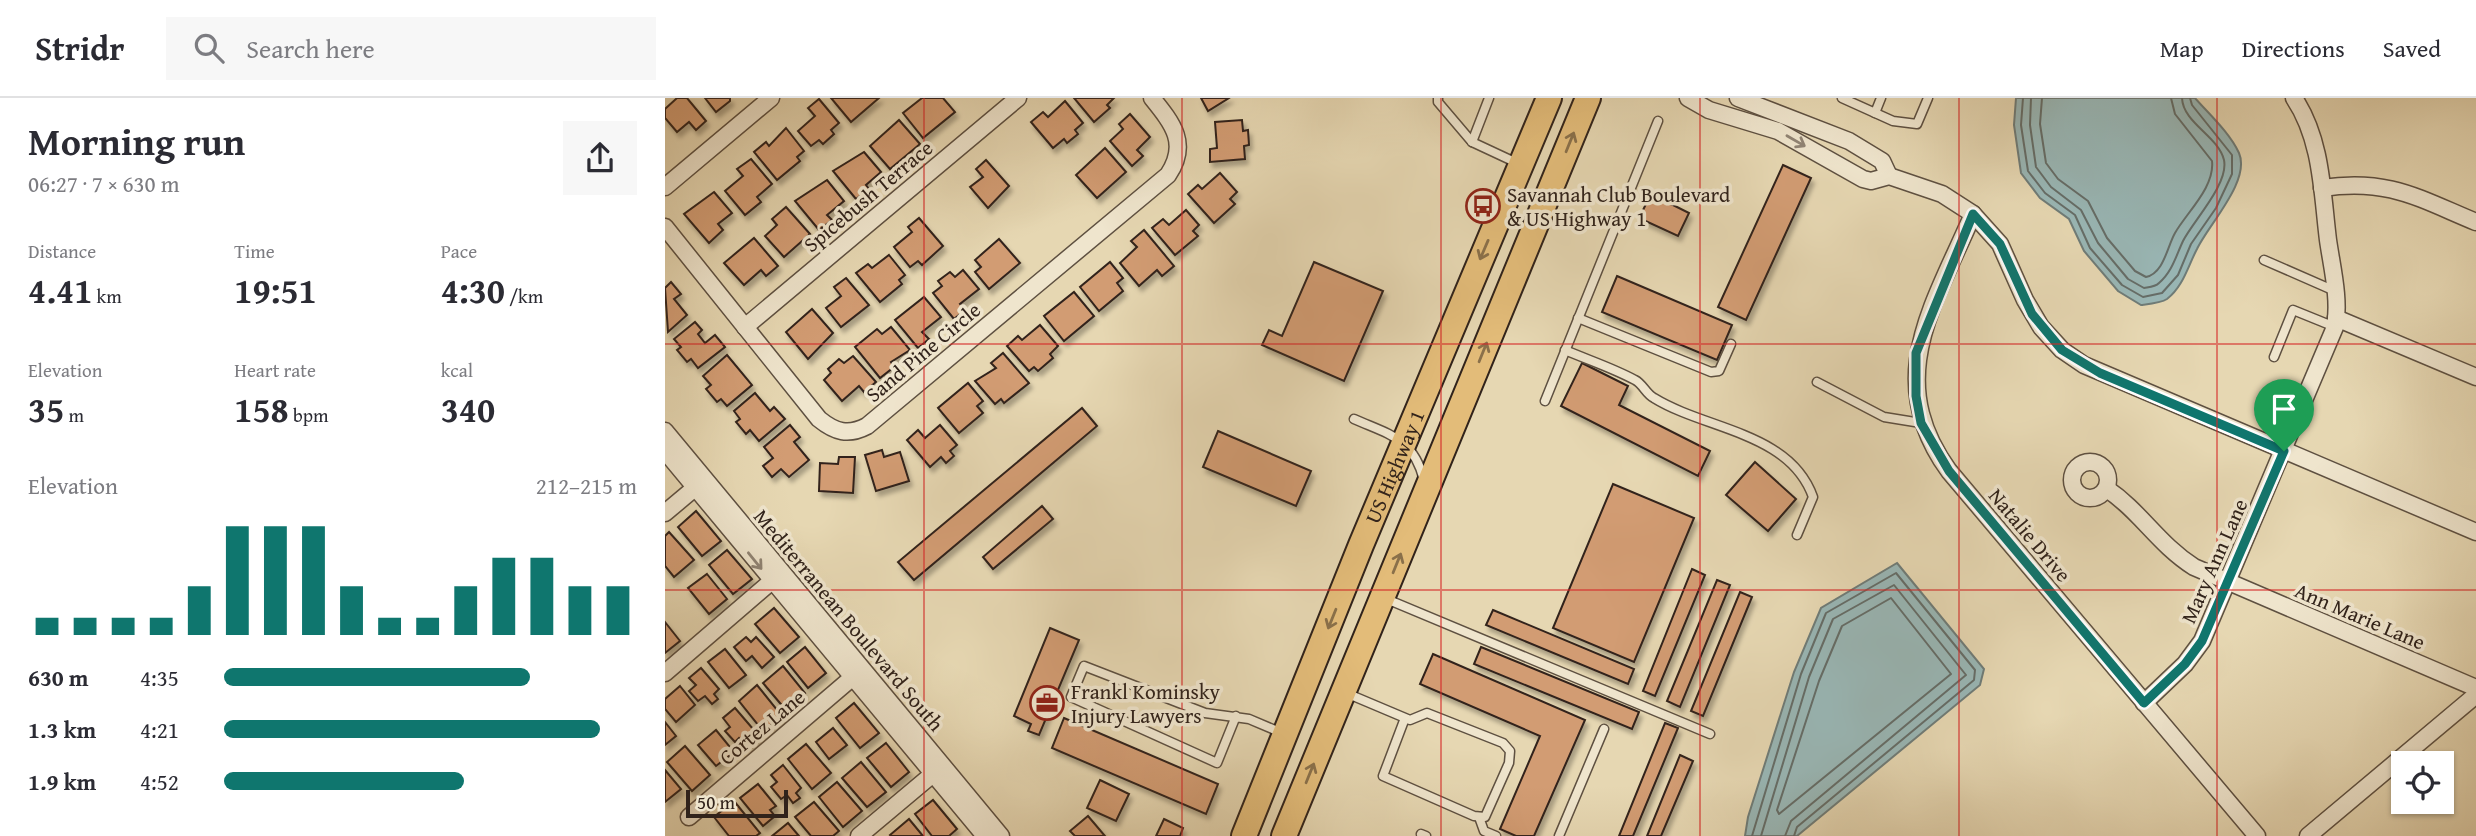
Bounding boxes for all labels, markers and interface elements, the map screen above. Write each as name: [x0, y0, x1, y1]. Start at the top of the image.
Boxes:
search box: [166, 17, 656, 80]
text: Stridr: [35, 24, 124, 72]
icon: search: [190, 29, 228, 67]
text: Search here: [246, 29, 375, 68]
text: Map: [2160, 31, 2204, 66]
text: Directions: [2242, 31, 2345, 66]
text: Saved: [2383, 31, 2441, 66]
text: Morning run: [28, 113, 245, 169]
button: share: [563, 121, 637, 195]
street label: Spicebush Terrace: [797, 132, 940, 260]
one-way arrow: [1564, 132, 1577, 153]
one-way arrow: [1785, 134, 1805, 148]
text: 06:27 · 7 × 630 m: [28, 167, 180, 200]
place label: Savannah Club Boulevard & US Highway 1: [1507, 179, 1731, 234]
bus stop icon: Savannah Club Boulevard & US Highway 1: [1464, 187, 1502, 225]
text: Distance: [28, 237, 96, 265]
text: Time: [234, 237, 275, 265]
text: Pace: [441, 237, 477, 265]
one-way arrow: [1477, 239, 1490, 260]
text: 4.41: [28, 265, 92, 316]
text: 19:51: [234, 265, 317, 316]
text: 4:30: [441, 265, 505, 316]
text: km: [92, 282, 122, 310]
text: /km: [505, 282, 543, 310]
street label: Sand Pine Circle: [859, 295, 987, 409]
one-way arrow: [1478, 342, 1491, 363]
text: Elevation: [28, 356, 102, 384]
text: Heart rate: [234, 356, 316, 384]
text: kcal: [441, 356, 473, 384]
pin: [2254, 379, 2314, 451]
text: 35: [28, 384, 64, 435]
text: 158: [234, 384, 289, 435]
text: 340: [441, 384, 495, 435]
icon: arrive: [2265, 390, 2303, 428]
text: m: [64, 401, 84, 429]
text: bpm: [289, 401, 329, 429]
street label: US Highway 1: [1356, 405, 1432, 528]
text: Elevation: [28, 469, 118, 502]
text: 212–215 m: [536, 469, 637, 502]
street label: Natalie Drive: [1981, 481, 2079, 589]
street label: Mary Ann Lane: [2173, 494, 2255, 628]
street label: Mediterranean Boulevard South: [746, 502, 952, 738]
one-way arrow: [748, 551, 763, 569]
one-way arrow: [1391, 552, 1404, 574]
street label: Ann Marie Lane: [2290, 575, 2430, 657]
one-way arrow: [1324, 607, 1337, 629]
text: 630 m: [28, 661, 89, 694]
text: 4:35: [140, 661, 179, 694]
place label: Frankl Kominsky Injury Lawyers: [1071, 676, 1221, 731]
street label: Cortez Lane: [712, 682, 812, 772]
office icon: Frankl Kominsky Injury Lawyers: [1028, 684, 1066, 722]
text: 1.3 km: [28, 713, 96, 746]
text: 4:21: [140, 713, 179, 746]
map controls: [2391, 751, 2454, 814]
button: locate: [2391, 751, 2454, 814]
one-way arrow: [1304, 763, 1317, 784]
text: 1.9 km: [28, 765, 96, 798]
text: 4:52: [140, 765, 179, 798]
scale bar: [686, 787, 787, 819]
text: 50 m: [697, 788, 735, 816]

